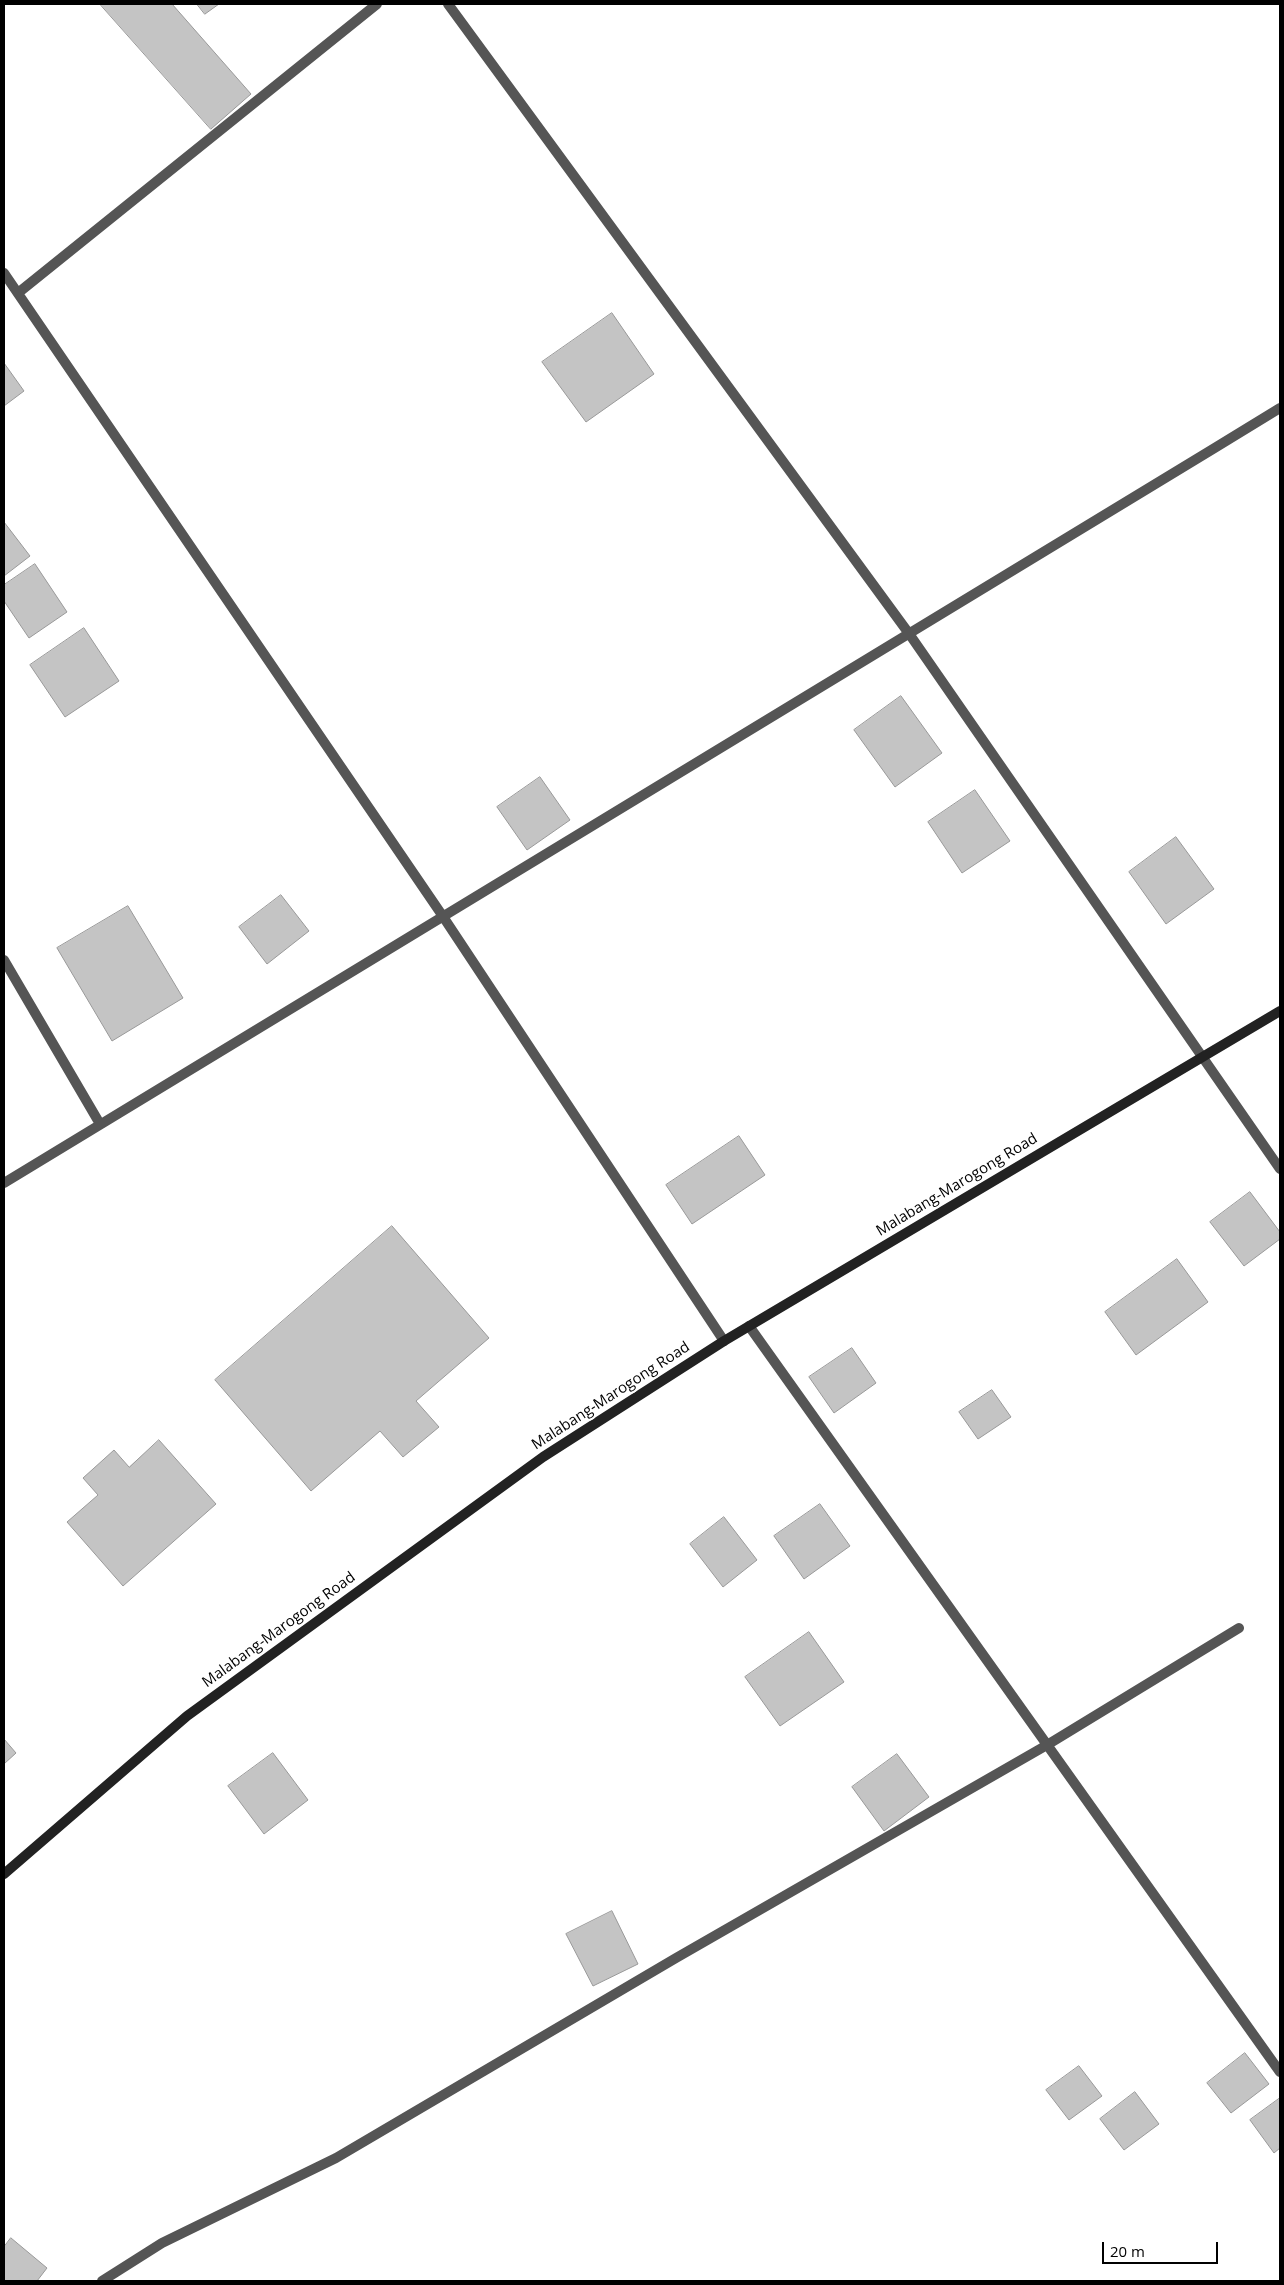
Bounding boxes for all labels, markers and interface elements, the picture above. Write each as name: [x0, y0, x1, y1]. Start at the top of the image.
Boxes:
street label: Malabang-Marogong Road: [873, 1130, 1041, 1240]
street label: Malabang-Marogong Road: [529, 1338, 693, 1454]
street label: Malabang-Marogong Road: [199, 1568, 359, 1692]
scale bar: [1104, 2232, 1220, 2264]
text: 20 m: [1110, 2241, 1145, 2261]

